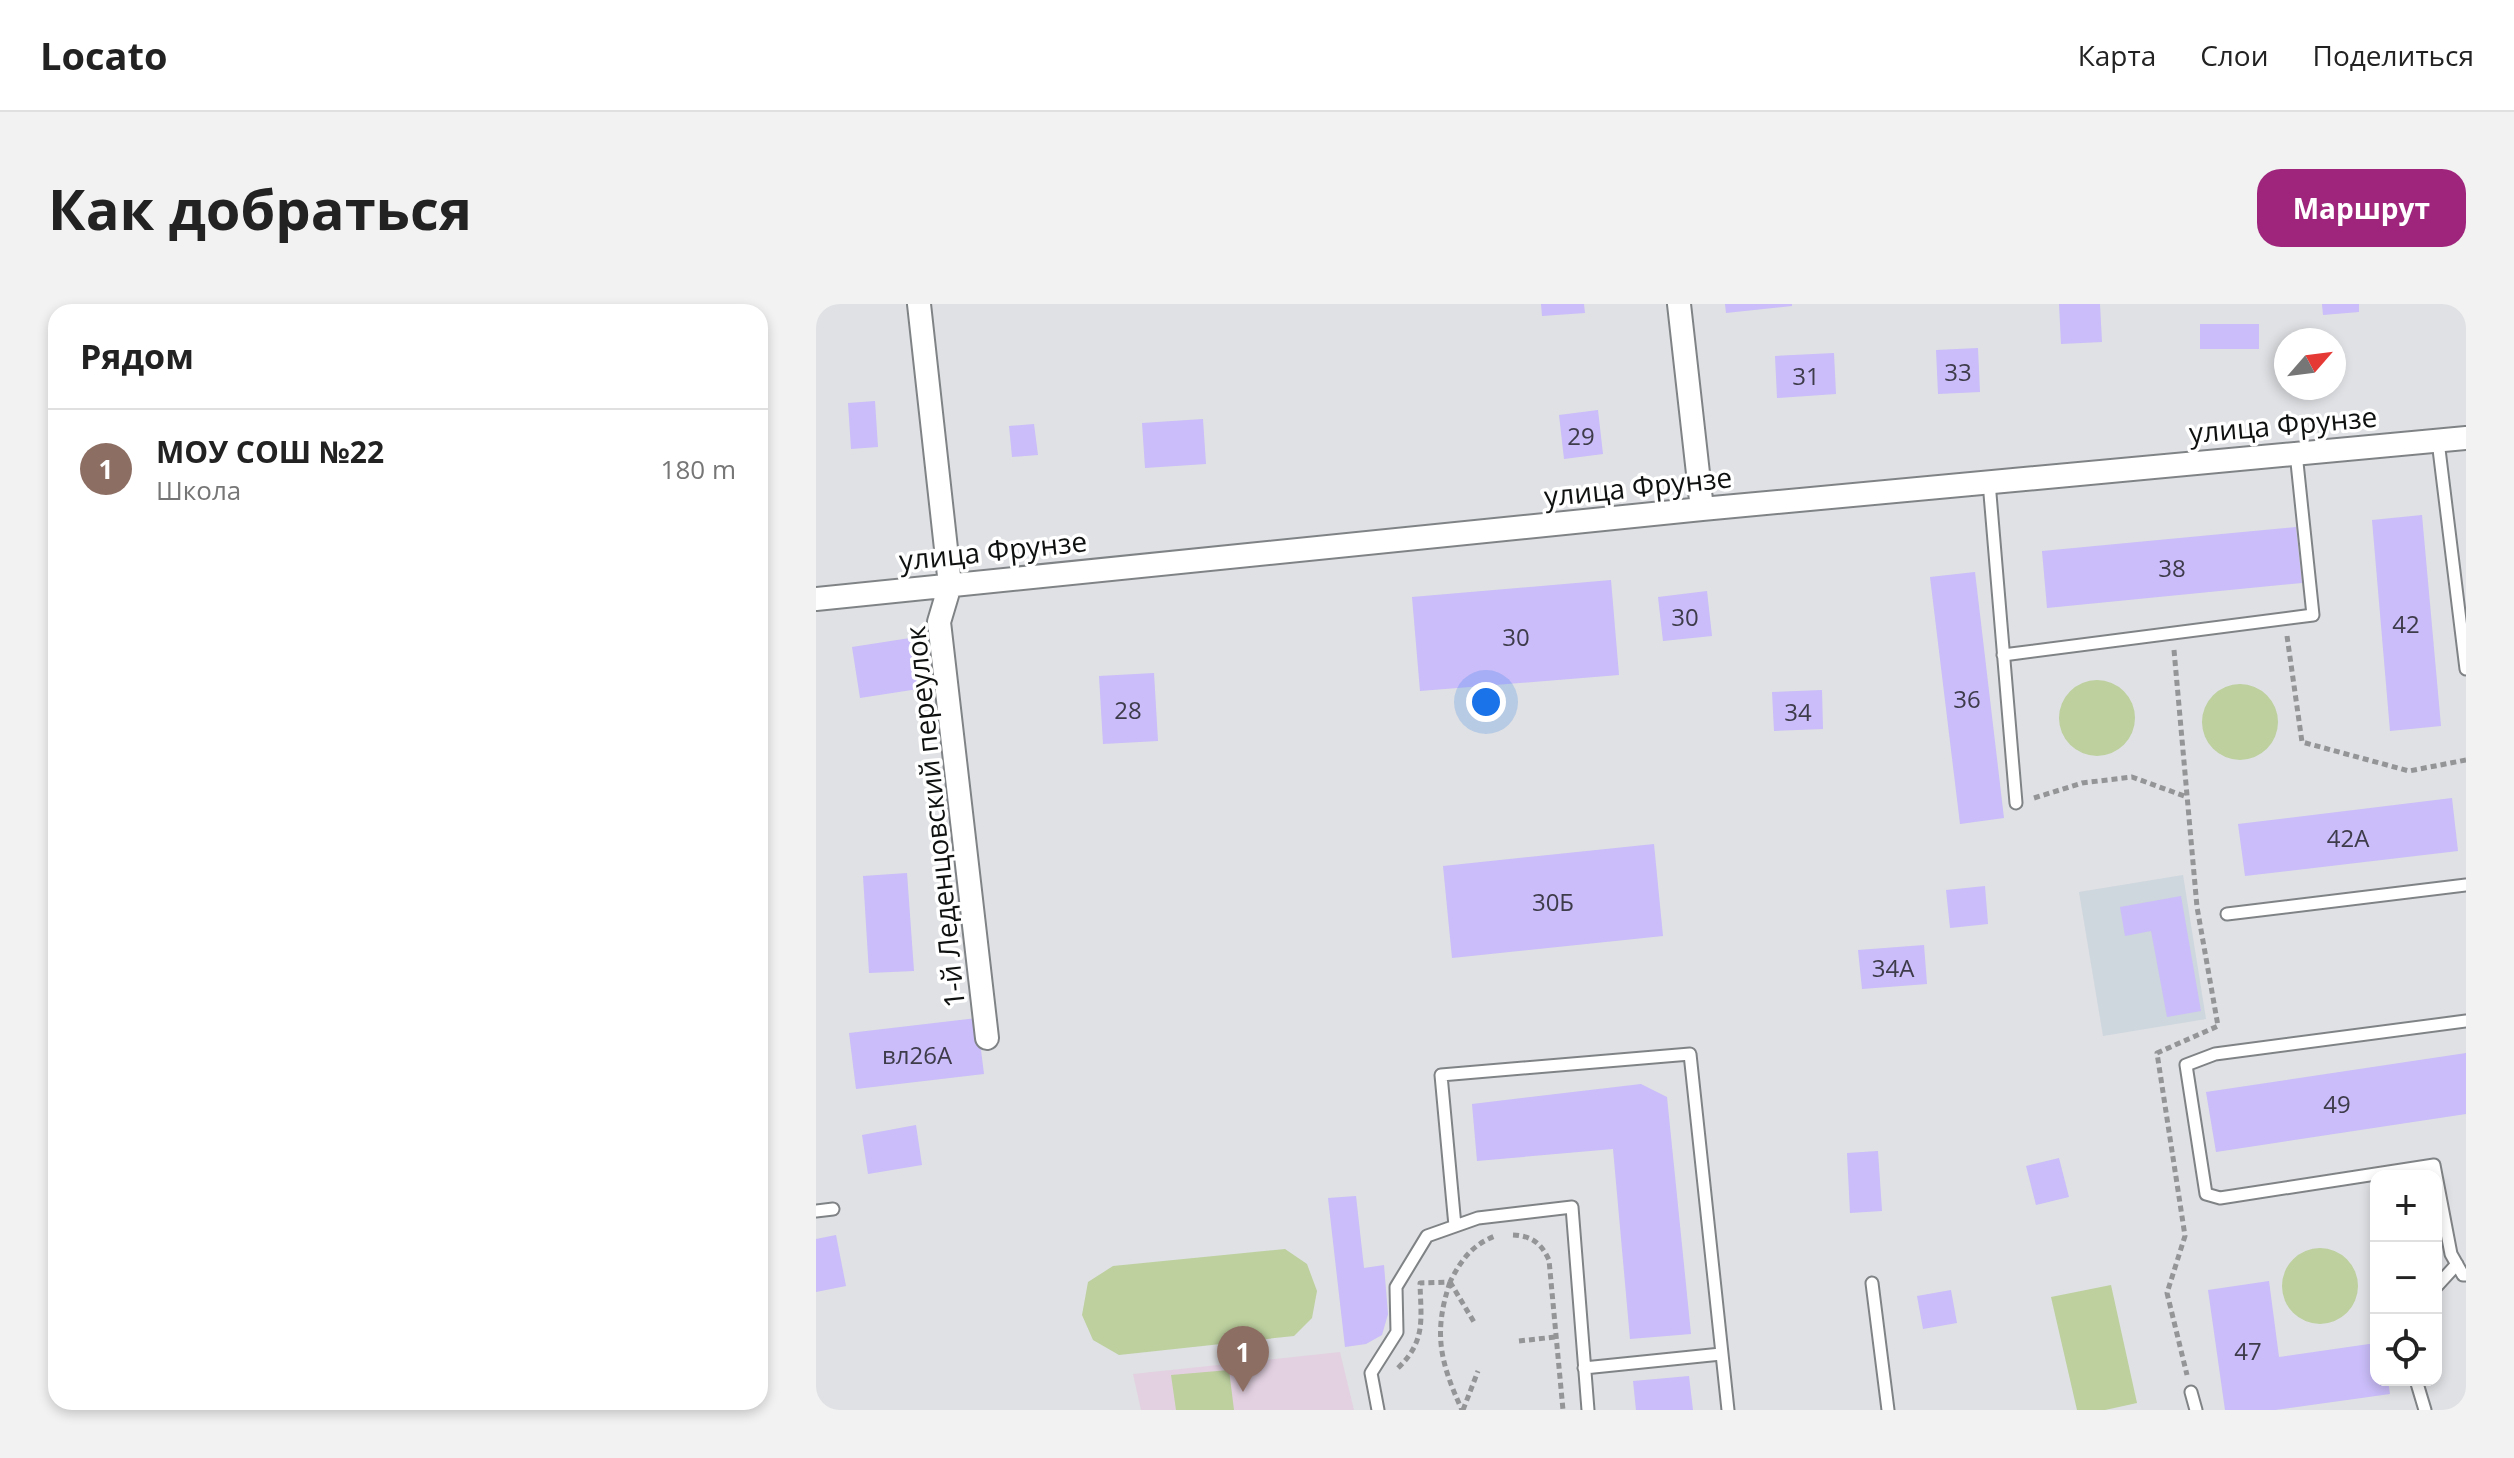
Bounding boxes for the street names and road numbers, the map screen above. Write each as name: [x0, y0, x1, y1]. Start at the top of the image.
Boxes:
street label: улица Фрунзе: [2187, 397, 2379, 451]
street label: улица Фрунзе: [1542, 457, 1734, 515]
street label: улица Фрунзе: [897, 521, 1089, 579]
street label: 1-й Леденцовский переулок: [895, 624, 973, 1010]

